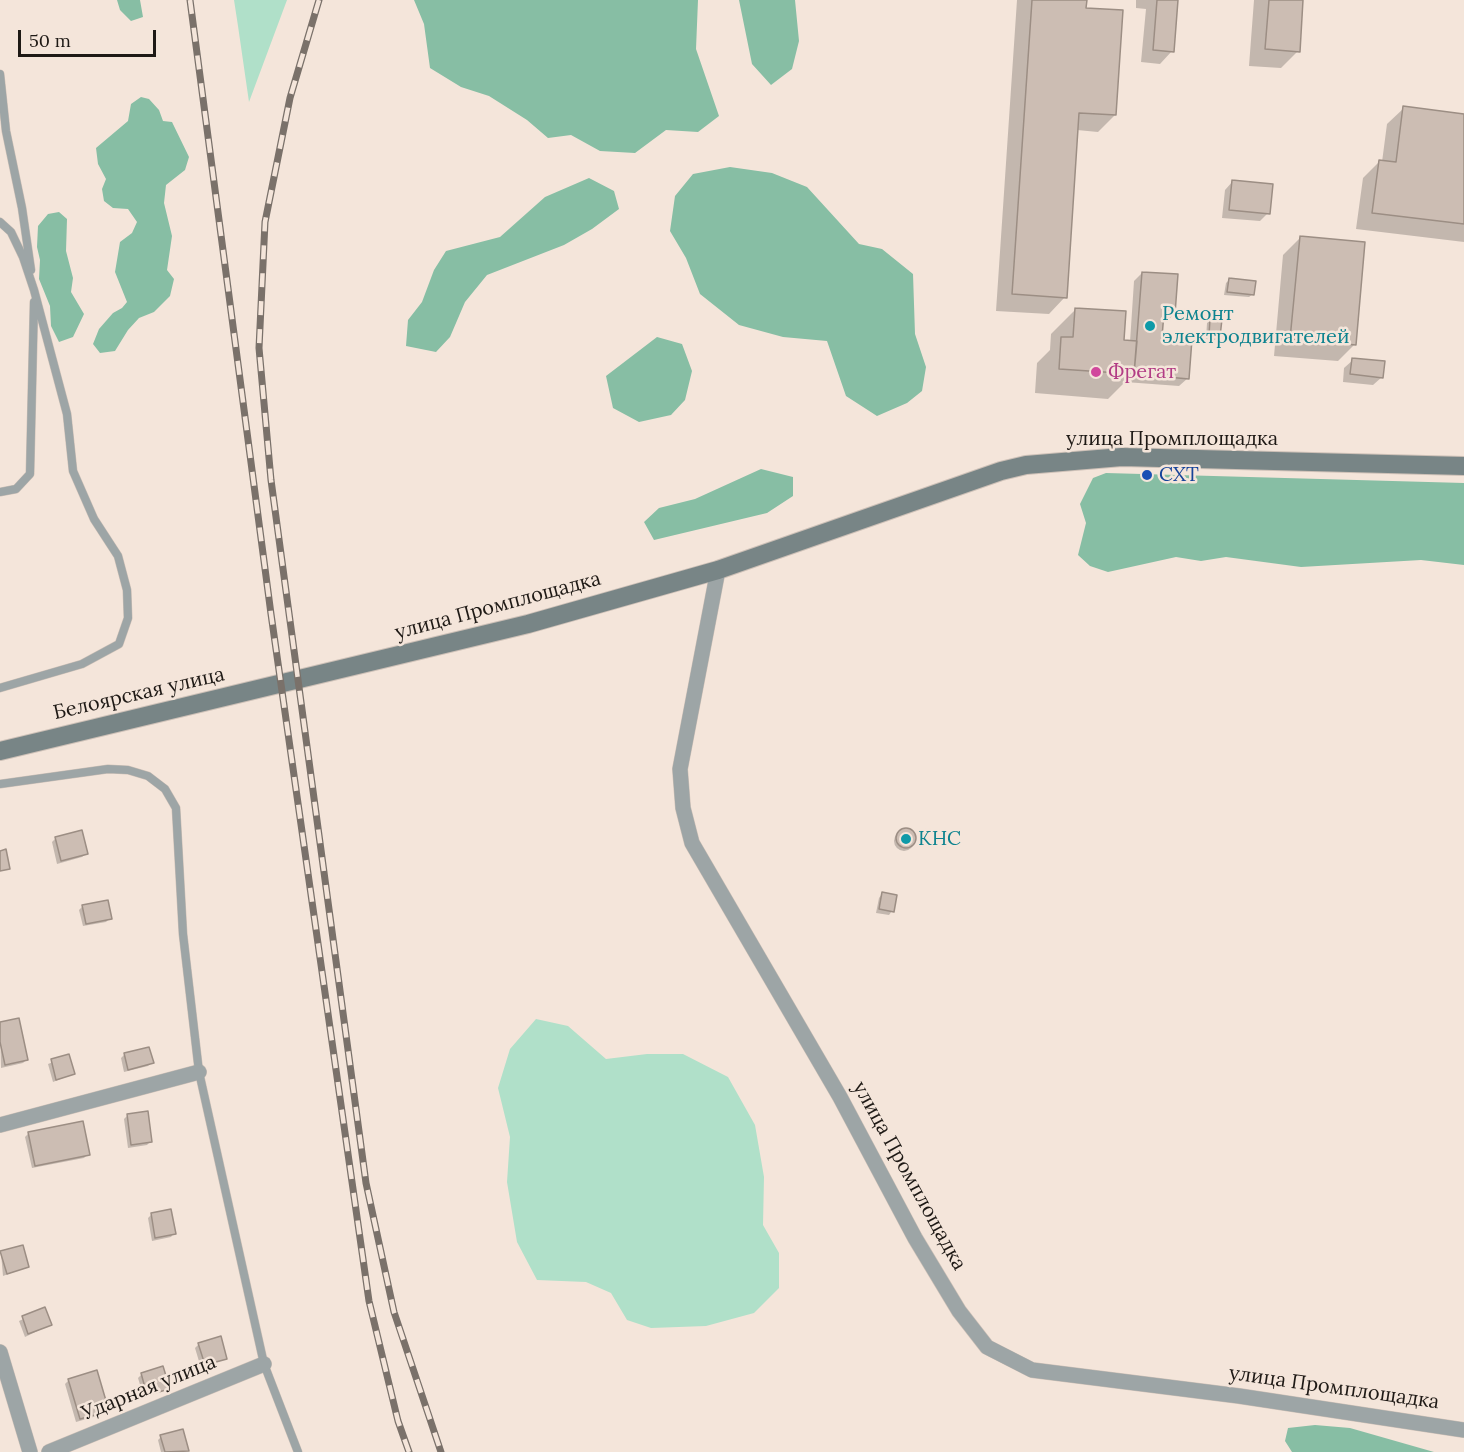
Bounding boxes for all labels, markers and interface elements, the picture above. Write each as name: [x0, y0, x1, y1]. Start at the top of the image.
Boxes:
scale bar: [21, 18, 159, 56]
text: 50 m: [29, 29, 71, 52]
place label: Ремонт электродвигателей: [1162, 302, 1349, 349]
marker: Ремонт электродвигателей: [1143, 319, 1157, 333]
place label: Фрегат: [1108, 360, 1176, 384]
marker: Фрегат: [1089, 365, 1103, 379]
street label: улица Промплощадка: [1066, 427, 1278, 451]
place label: СХТ: [1159, 463, 1199, 487]
marker: СХТ: [1140, 468, 1154, 482]
street label: улица Промплощадка: [392, 567, 604, 645]
street label: Белоярская улица: [51, 663, 227, 725]
place label: КНС: [918, 827, 961, 851]
marker: КНС: [899, 832, 913, 846]
street label: улица Промплощадка: [847, 1077, 971, 1275]
street label: Ударная улица: [78, 1350, 220, 1426]
street label: улица Промплощадка: [1227, 1361, 1441, 1415]

